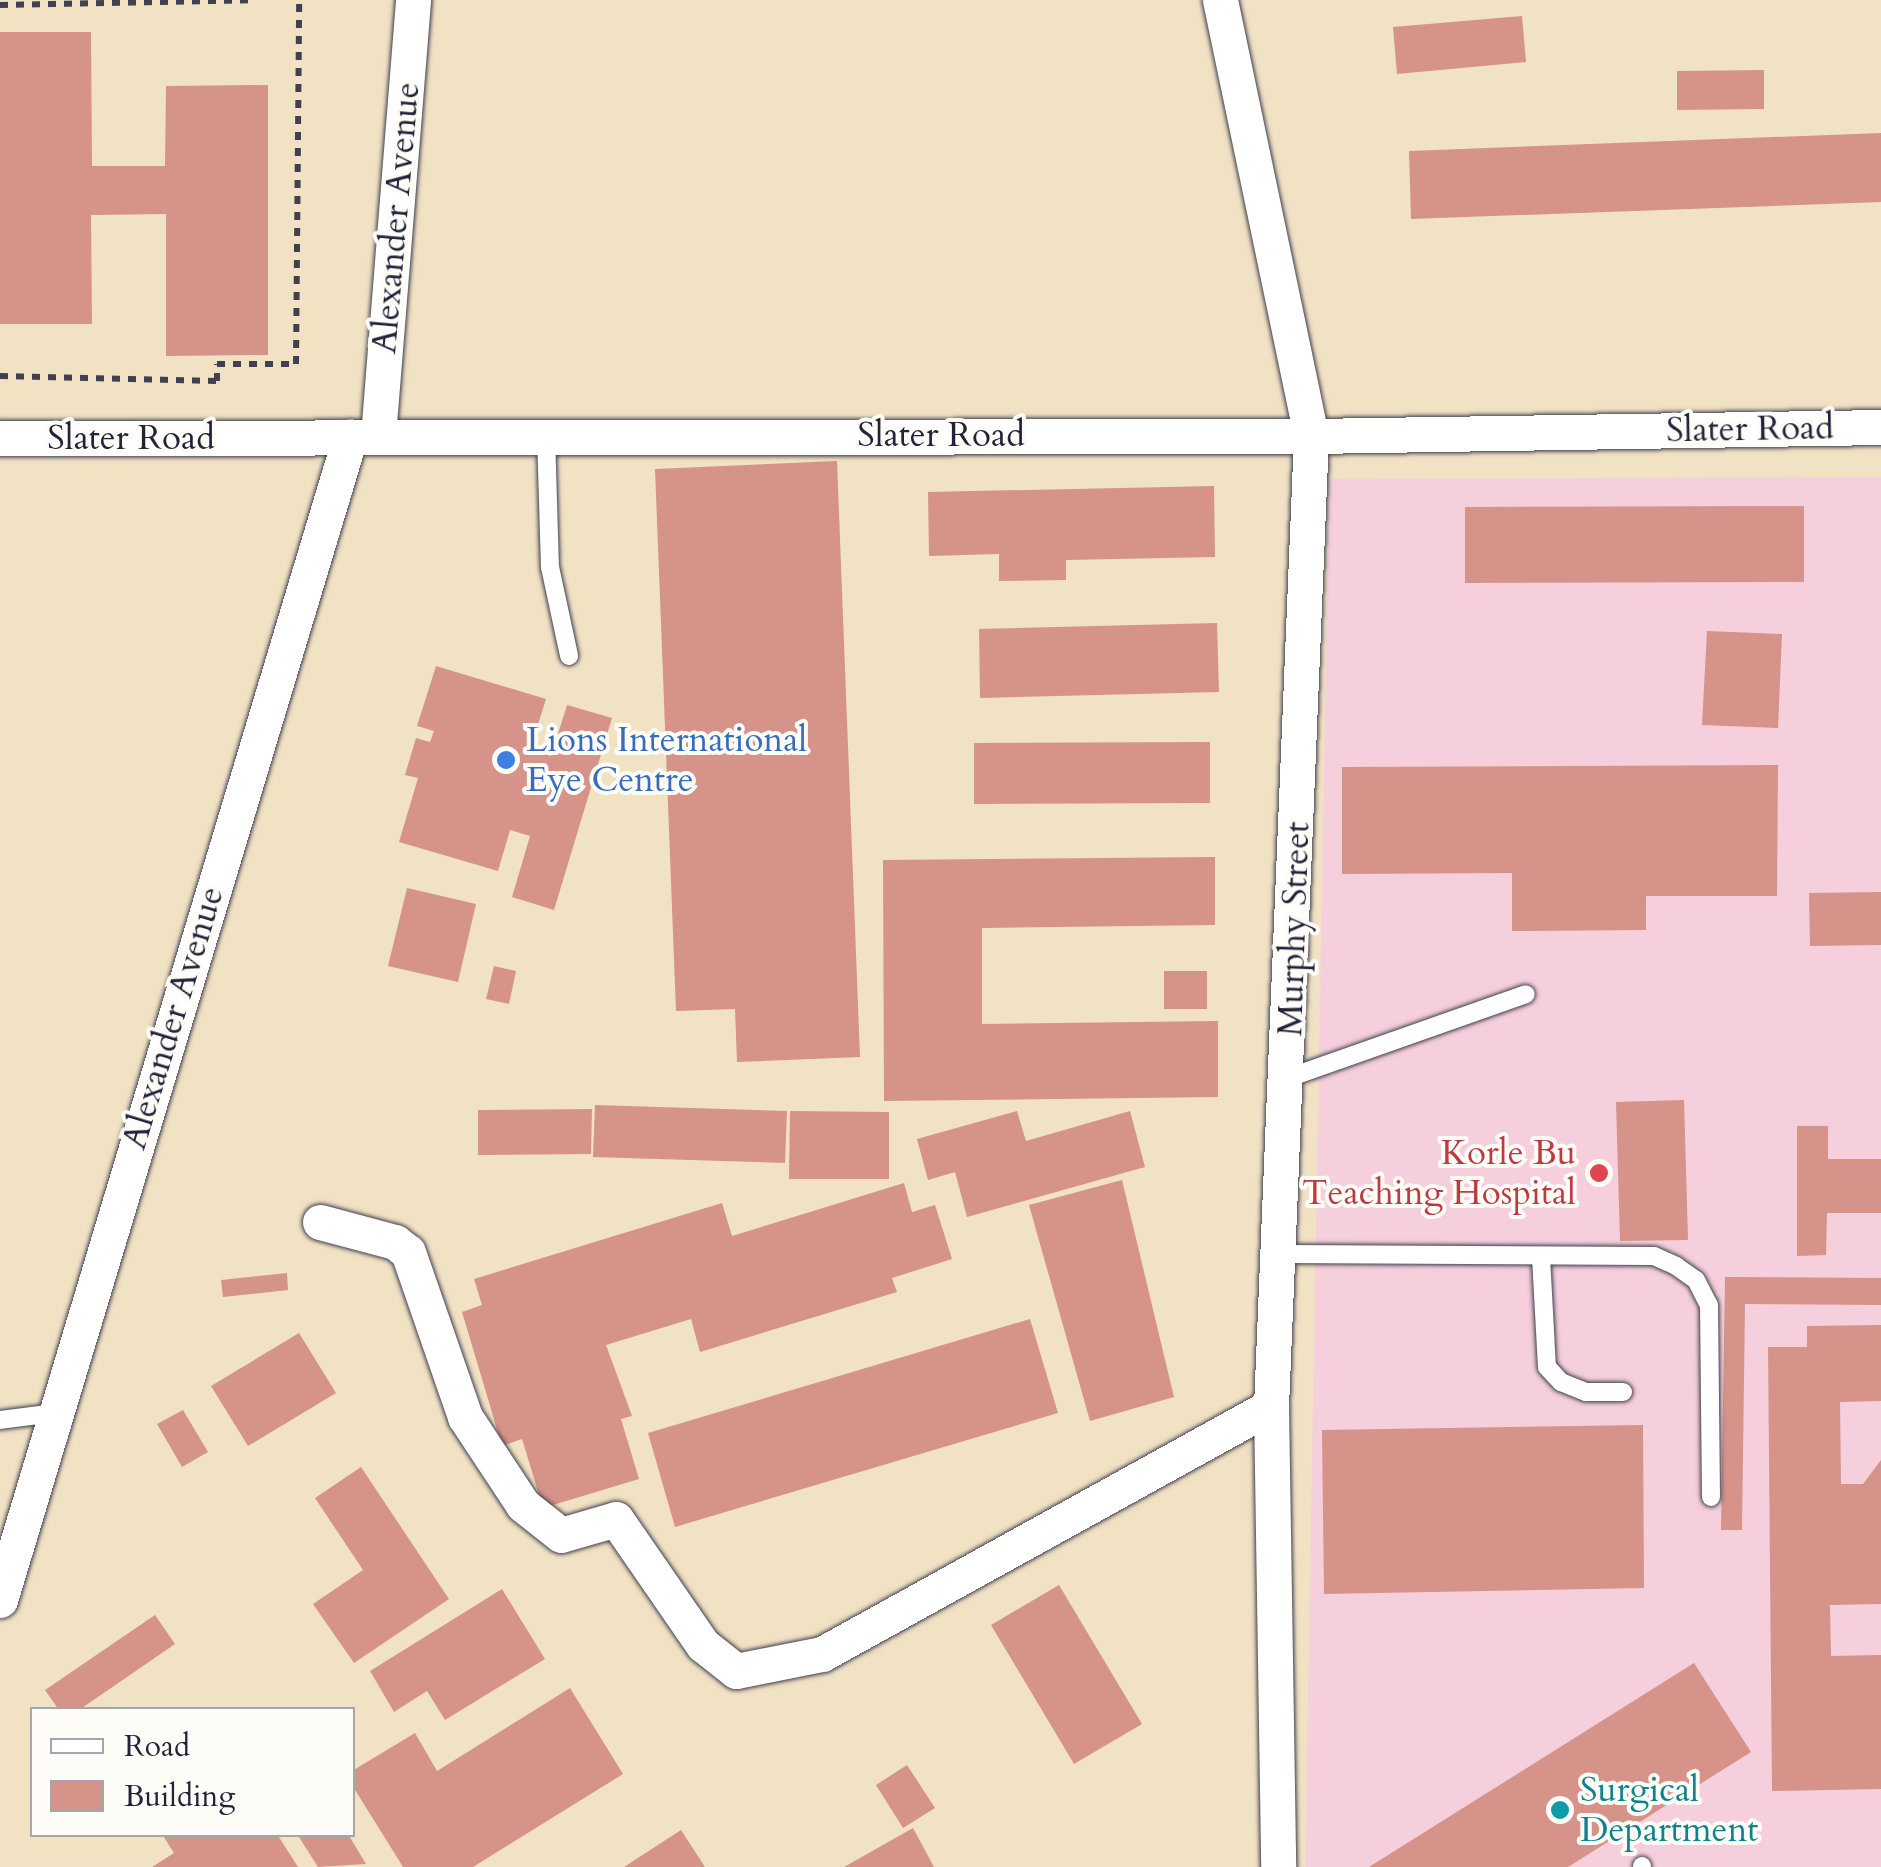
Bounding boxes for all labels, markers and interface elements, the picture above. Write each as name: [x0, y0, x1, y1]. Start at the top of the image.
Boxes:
street label: Alexander Avenue: [363, 81, 429, 355]
street label: Slater Road: [1666, 407, 1834, 451]
street label: Slater Road: [857, 414, 1025, 456]
street label: Slater Road: [47, 417, 215, 459]
place label: Lions International Eye Centre: [526, 719, 807, 801]
marker: Lions International Eye Centre: [495, 749, 517, 771]
street label: Murphy Street: [1269, 821, 1319, 1037]
street label: Alexander Avenue: [113, 882, 233, 1154]
place label: Korle Bu Teaching Hospital: [1302, 1132, 1576, 1214]
marker: Korle Bu Teaching Hospital: [1586, 1160, 1612, 1186]
legend: [30, 1707, 355, 1837]
text: Road: [124, 1726, 190, 1767]
place label: Surgical Department: [1580, 1769, 1758, 1851]
text: Building: [124, 1776, 235, 1817]
marker: Surgical Department: [1549, 1799, 1571, 1821]

